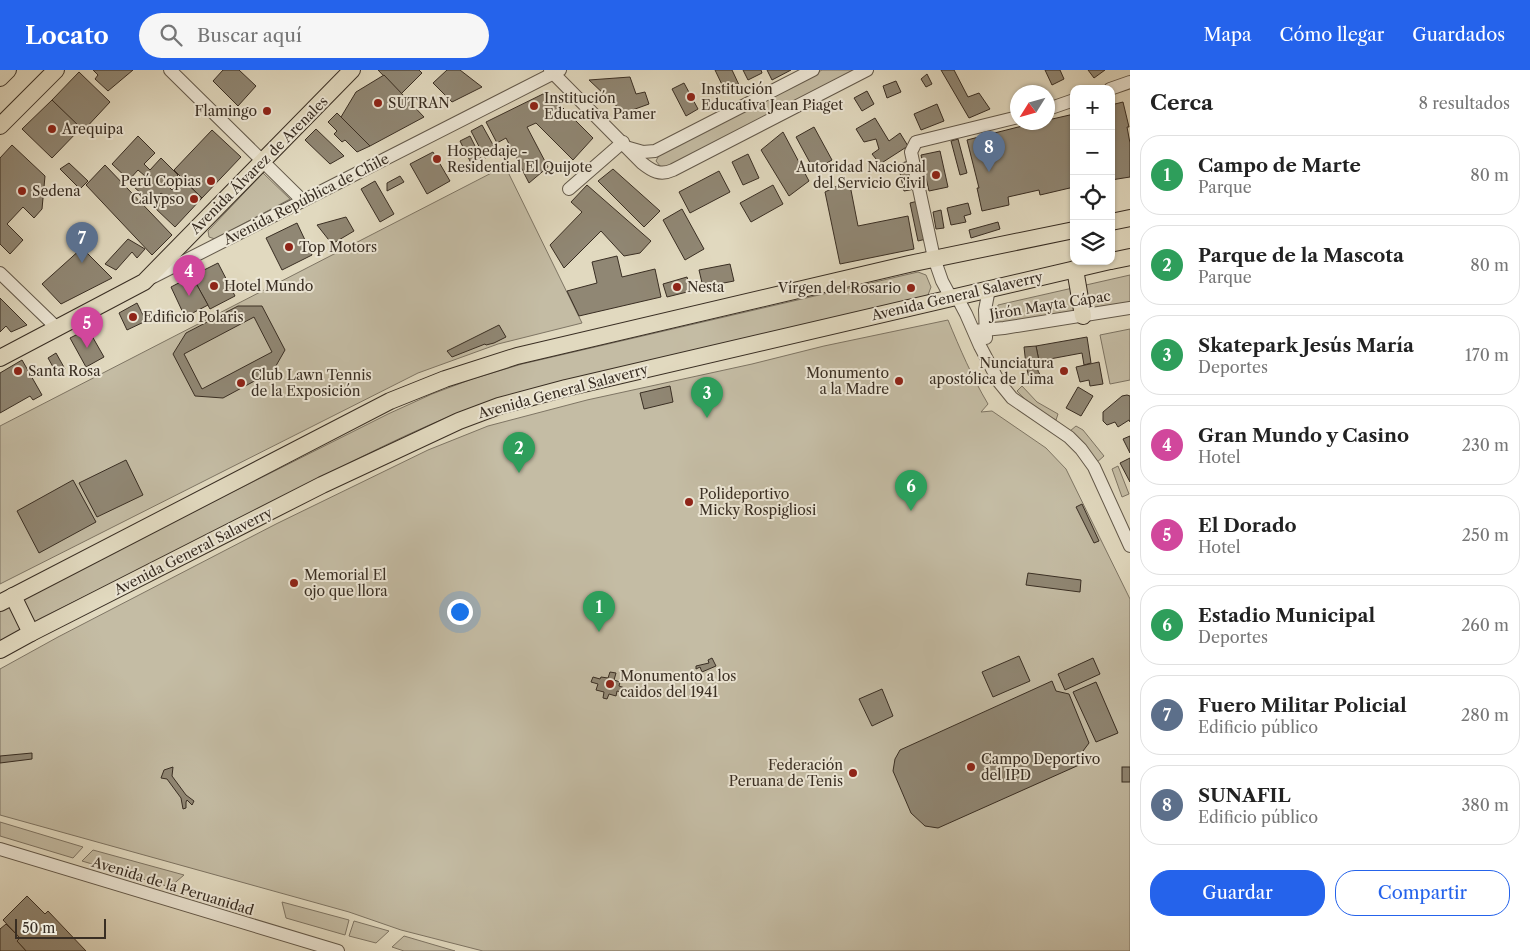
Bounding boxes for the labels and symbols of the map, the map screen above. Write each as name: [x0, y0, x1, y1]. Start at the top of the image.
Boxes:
place label: Institución Educativa Jean Piaget: [701, 80, 843, 114]
north arrow: [1010, 85, 1055, 130]
place label: Institución Educativa Pamer: [544, 89, 656, 123]
marker: Institución Educativa Jean Piaget: [685, 91, 697, 103]
street label: Avenida Álvarez de Arenales: [186, 92, 332, 238]
place label: SUTRAN: [388, 94, 450, 112]
marker: SUTRAN: [372, 97, 384, 109]
marker: Institución Educativa Pamer: [528, 100, 540, 112]
place label: Flamingo: [194, 102, 257, 120]
marker: Flamingo: [261, 105, 273, 117]
place label: Arequipa: [61, 120, 124, 138]
marker: Arequipa: [46, 123, 58, 135]
pin: 8: [973, 131, 1005, 172]
place label: Hospedaje - Residential El Quijote: [447, 142, 593, 176]
street label: Avenida República de Chile: [219, 149, 392, 249]
marker: Hospedaje - Residential El Quijote: [431, 153, 443, 165]
place label: Autoridad Nacional del Servicio Civil: [795, 158, 926, 192]
marker: Autoridad Nacional del Servicio Civil: [930, 169, 942, 181]
place label: Perú Copias: [120, 172, 201, 190]
marker: Perú Copias: [205, 175, 217, 187]
place label: Sedena: [32, 182, 81, 200]
marker: Sedena: [16, 185, 28, 197]
place label: Calypso: [131, 190, 184, 208]
marker: Calypso: [188, 193, 200, 205]
pin: 7: [66, 222, 98, 263]
place label: Top Motors: [299, 238, 377, 256]
marker: Top Motors: [283, 241, 295, 253]
pin: 4: [173, 255, 205, 296]
street label: Avenida General Salaverry: [869, 267, 1045, 325]
place label: Hotel Mundo: [224, 277, 313, 295]
place label: Nesta: [687, 278, 725, 296]
place label: Vírgen del Rosario: [777, 279, 901, 297]
marker: Hotel Mundo: [208, 280, 220, 292]
marker: Nesta: [671, 281, 683, 293]
marker: Vírgen del Rosario: [905, 282, 917, 294]
street label: Jirón Mayta Cápac: [986, 287, 1112, 324]
pin: 5: [71, 307, 103, 348]
place label: Edificio Polaris: [143, 308, 243, 326]
marker: Edificio Polaris: [127, 311, 139, 323]
place label: Nunciatura apostólica de Lima: [929, 354, 1055, 388]
street label: Avenida General Salaverry: [475, 360, 650, 423]
place label: Santa Rosa: [28, 362, 101, 380]
place label: Monumento a la Madre: [806, 364, 889, 398]
marker: Santa Rosa: [12, 365, 24, 377]
marker: Nunciatura apostólica de Lima: [1058, 365, 1070, 377]
place label: Club Lawn Tennis de la Exposición: [251, 366, 372, 400]
marker: Monumento a la Madre: [893, 375, 905, 387]
marker: Club Lawn Tennis de la Exposición: [235, 377, 247, 389]
pin: 3: [691, 377, 723, 418]
pin: 2: [503, 432, 535, 473]
pin: 6: [895, 470, 927, 511]
place label: Polideportivo Micky Rospigliosi: [699, 485, 816, 519]
marker: Polideportivo Micky Rospigliosi: [683, 496, 695, 508]
street label: Avenida General Salaverry: [110, 503, 275, 599]
place label: Memorial El ojo que llora: [304, 566, 388, 600]
marker: Memorial El ojo que llora: [288, 577, 300, 589]
pin: 1: [583, 591, 615, 632]
your location: [447, 599, 473, 625]
place label: Monumento a los caidos del 1941: [620, 667, 736, 701]
marker: Monumento a los caidos del 1941: [604, 678, 616, 690]
place label: Campo Deportivo del IPD: [981, 750, 1100, 784]
place label: Federación Peruana de Tenis: [729, 756, 843, 790]
marker: Campo Deportivo del IPD: [965, 761, 977, 773]
marker: Federación Peruana de Tenis: [847, 767, 859, 779]
street label: Avenida de la Peruanidad: [89, 852, 257, 919]
scale bar: [15, 916, 106, 939]

